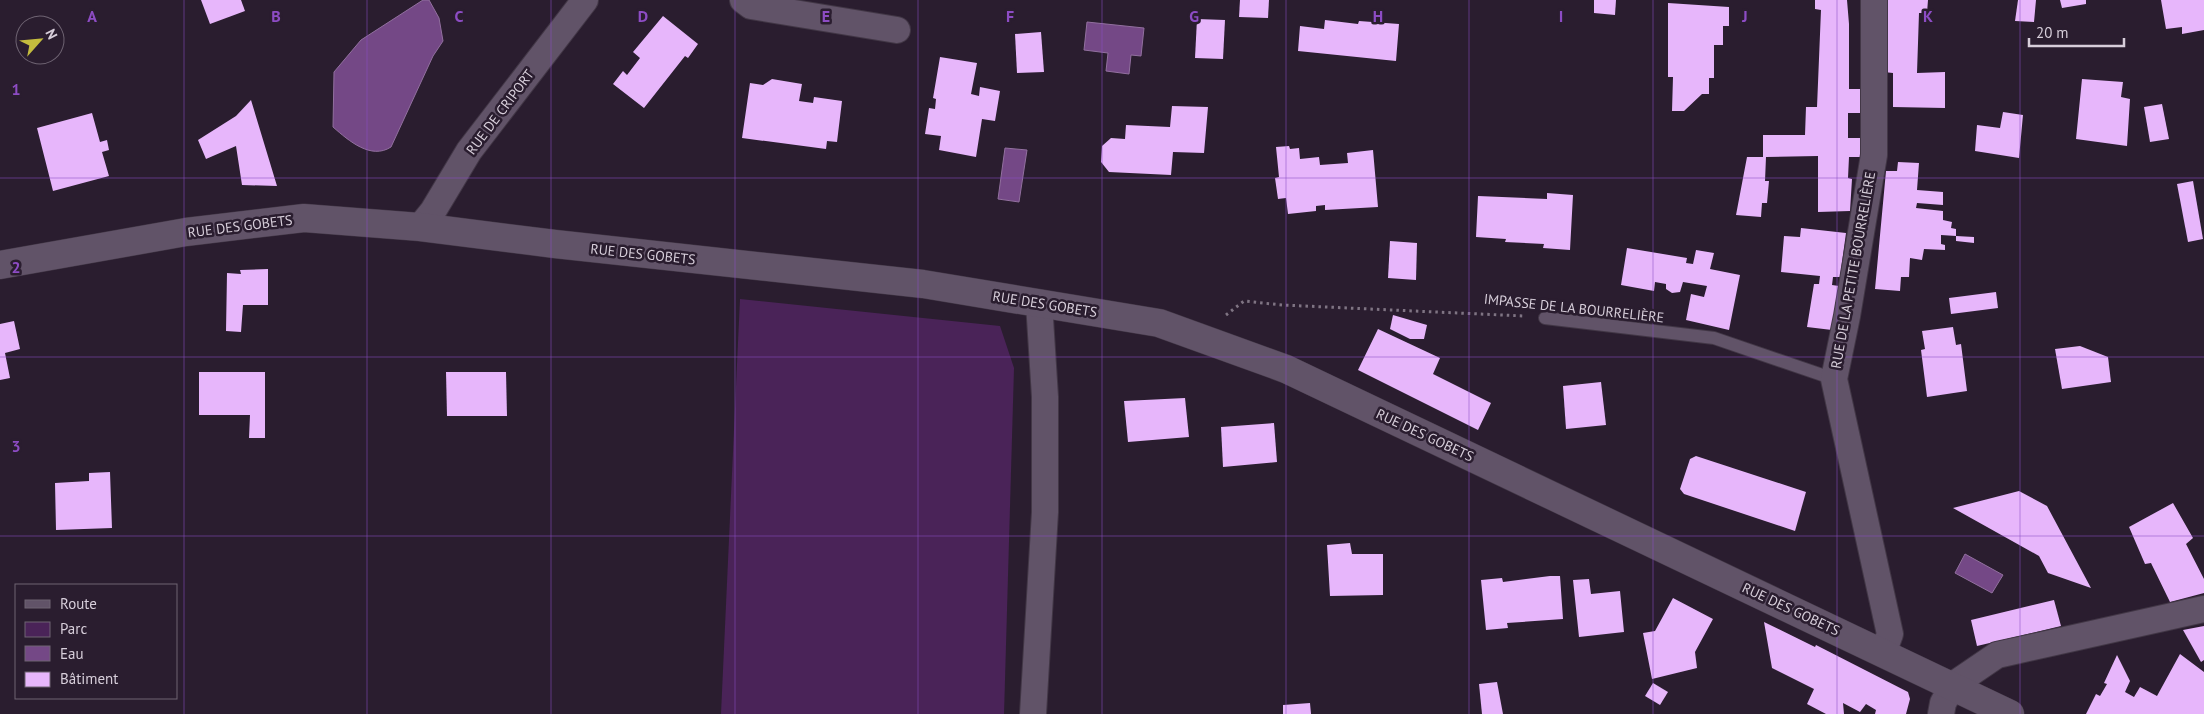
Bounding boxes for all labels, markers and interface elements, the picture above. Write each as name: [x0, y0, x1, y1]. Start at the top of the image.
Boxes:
text: A: [87, 6, 97, 26]
text: B: [271, 6, 281, 26]
text: C: [455, 6, 464, 26]
text: D: [638, 6, 648, 26]
text: E: [822, 6, 830, 26]
text: F: [1006, 6, 1014, 26]
text: G: [1189, 6, 1199, 26]
text: H: [1373, 6, 1383, 26]
text: I: [1559, 6, 1563, 26]
text: J: [1741, 6, 1748, 26]
text: K: [1923, 6, 1933, 26]
north arrow: [15, 15, 65, 65]
scale bar: [2029, 15, 2124, 47]
text: 20 m: [2036, 23, 2069, 42]
text: N: [41, 26, 62, 42]
street label: RUE DE CRIPORT: [462, 66, 538, 158]
text: 1: [11, 79, 21, 99]
street label: RUE DE LA PETITE BOURRELIÈRE: [1827, 170, 1879, 370]
street label: RUE DES GOBETS: [187, 211, 293, 241]
street label: RUE DES GOBETS: [590, 240, 696, 268]
text: 2: [11, 257, 21, 277]
street label: RUE DES GOBETS: [991, 287, 1099, 321]
street label: IMPASSE DE LA BOURRELIÈRE: [1483, 290, 1665, 326]
street label: RUE DES GOBETS: [1373, 405, 1477, 465]
text: 3: [11, 436, 21, 456]
street label: RUE DES GOBETS: [1739, 579, 1843, 639]
legend: [15, 584, 178, 699]
text: Route: [60, 594, 97, 613]
text: Parc: [60, 619, 87, 638]
text: Eau: [60, 644, 84, 663]
text: Bâtiment: [60, 669, 118, 688]

